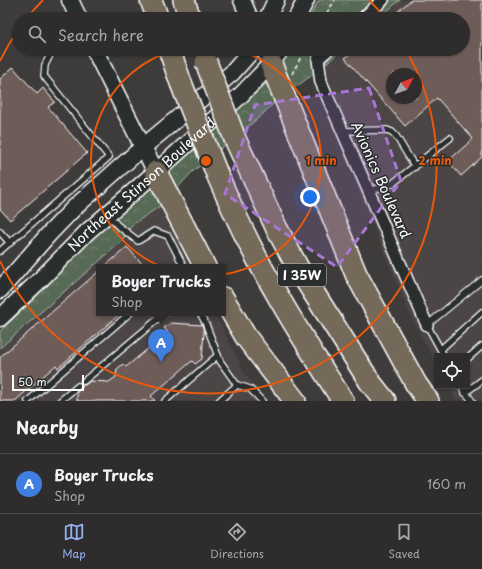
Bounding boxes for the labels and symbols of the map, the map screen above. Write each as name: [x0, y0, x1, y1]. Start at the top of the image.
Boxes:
north arrow: [386, 68, 422, 104]
street label: Northeast Stinson Boulevard: [63, 112, 220, 256]
street label: Avionics Boulevard: [346, 118, 417, 242]
text: 1 min: [305, 151, 337, 169]
text: 2 min: [418, 151, 452, 169]
centre of rings: [199, 154, 213, 168]
your location: [300, 187, 320, 207]
road number: I 35W: [278, 264, 326, 286]
pin: A: [148, 329, 174, 362]
scale bar: [12, 373, 84, 392]

